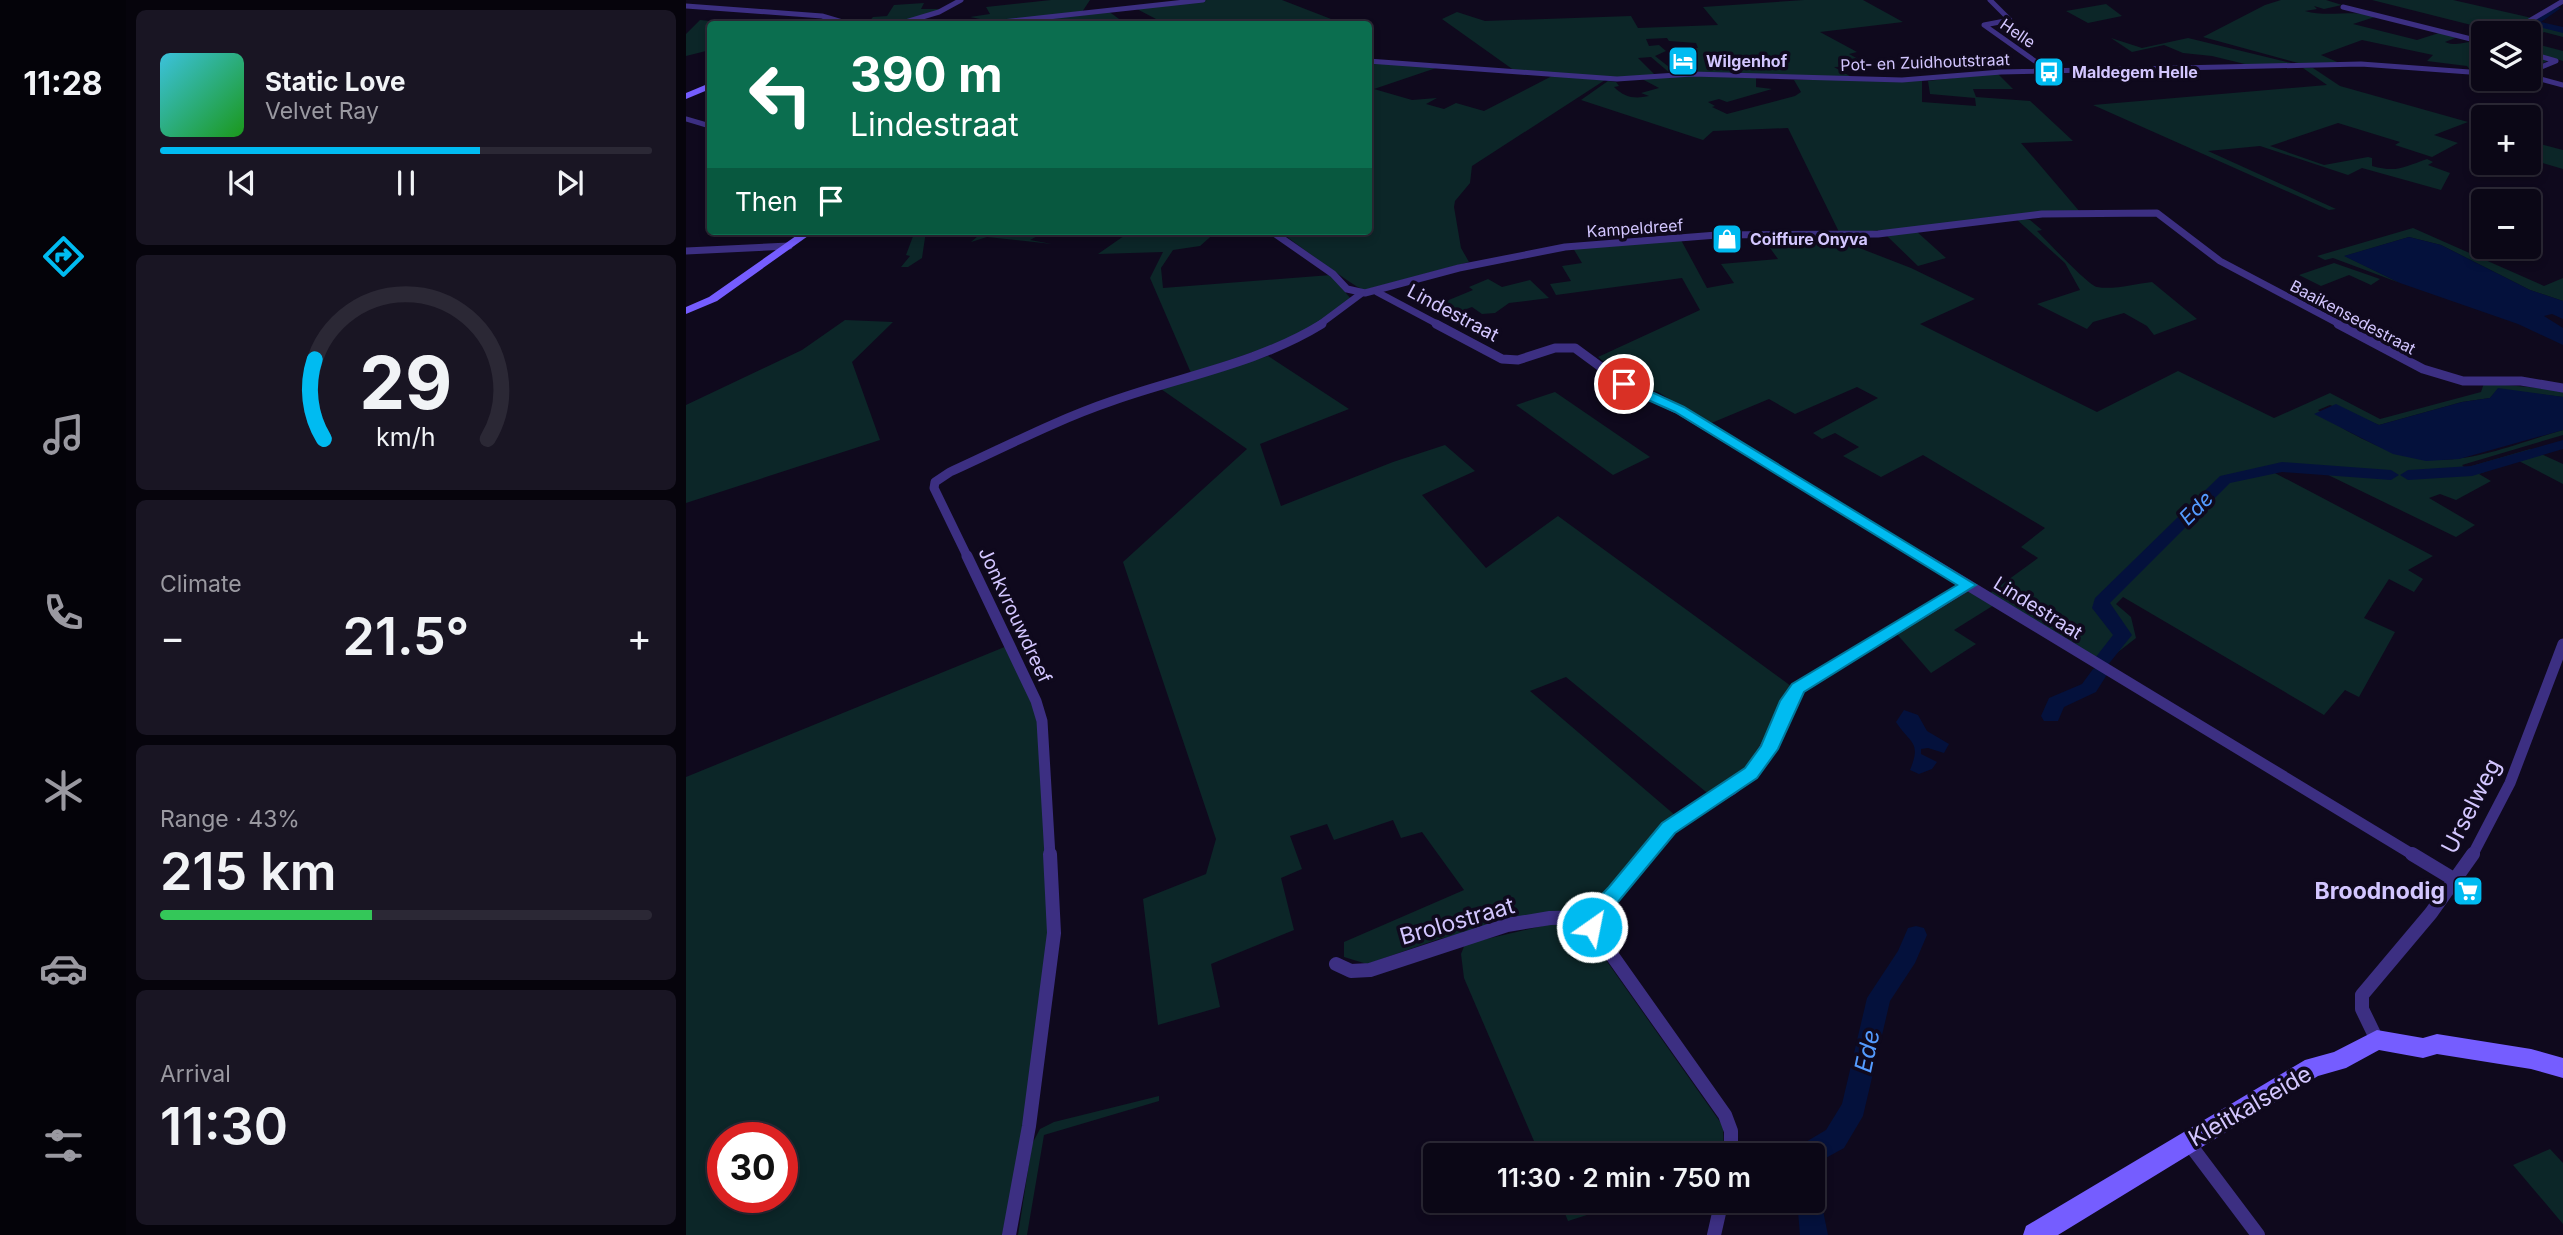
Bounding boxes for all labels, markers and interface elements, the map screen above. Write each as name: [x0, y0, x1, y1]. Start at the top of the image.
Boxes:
street label: Helle: [1997, 14, 2039, 52]
map controls: [2471, 21, 2541, 259]
button: layers: [2471, 21, 2541, 91]
hotel icon: Wilgenhof: [1666, 44, 1700, 78]
text: 390 m: [850, 45, 1003, 104]
icon: left: [735, 49, 826, 140]
street label: Pot- en Zuidhoutstraat: [1840, 49, 2010, 75]
place label: Wilgenhof: [1706, 51, 1788, 71]
bus stop icon: Maldegem Helle: [2032, 55, 2066, 89]
place label: Maldegem Helle: [2072, 62, 2198, 82]
text: 11:28: [23, 64, 103, 103]
text: Static Love: [265, 66, 406, 97]
text: Velvet Ray: [265, 97, 379, 125]
text: Lindestraat: [850, 105, 1019, 144]
button: +: [2471, 105, 2541, 175]
icon: previous: [223, 164, 261, 202]
icon: pause: [387, 164, 425, 202]
icon: next: [551, 164, 589, 202]
icon: arrive: [812, 182, 850, 220]
text: Then: [735, 186, 798, 217]
button: −: [2471, 189, 2541, 259]
street label: Kampeldreef: [1586, 215, 1684, 241]
shop icon: Coiffure Onyva: [1710, 222, 1744, 256]
place label: Coiffure Onyva: [1750, 229, 1868, 249]
icon: directions: [39, 232, 88, 281]
street label: Baaikensedestraat: [2287, 275, 2419, 359]
street label: Lindestraat: [1403, 279, 1503, 347]
text: 29: [359, 338, 453, 427]
pin: [1594, 354, 1654, 414]
icon: arrive: [1605, 365, 1643, 403]
icon: music: [39, 410, 88, 459]
text: km/h: [376, 421, 436, 451]
water label: Ede: [2174, 486, 2218, 530]
street label: Jonkvrouwdreef: [974, 544, 1056, 686]
text: Climate: [160, 570, 242, 598]
street label: Lindestraat: [1989, 572, 2087, 644]
icon: phone: [39, 588, 88, 637]
text: 21.5°: [343, 605, 469, 668]
text: −: [160, 614, 185, 660]
text: +: [627, 614, 652, 660]
street label: Urselweg: [2435, 754, 2507, 858]
icon: climate: [39, 766, 88, 815]
text: Range · 43%: [160, 805, 300, 833]
text: 215 km: [160, 840, 337, 903]
supermarket icon: Broodnodig: [2451, 874, 2485, 908]
place label: Broodnodig: [2315, 877, 2445, 905]
position arrow: [1555, 890, 1629, 964]
street label: Brolostraat: [1396, 891, 1518, 951]
icon: car: [39, 944, 88, 993]
water label: Ede: [1848, 1027, 1886, 1075]
text: Arrival: [160, 1060, 231, 1088]
street label: Kleitkalseide: [2184, 1060, 2316, 1152]
text: 11:30: [160, 1095, 288, 1158]
icon: filters: [39, 1121, 88, 1170]
speed limit sign: 30: [707, 1122, 798, 1213]
text: 11:30 · 2 min · 750 m: [1497, 1162, 1751, 1193]

